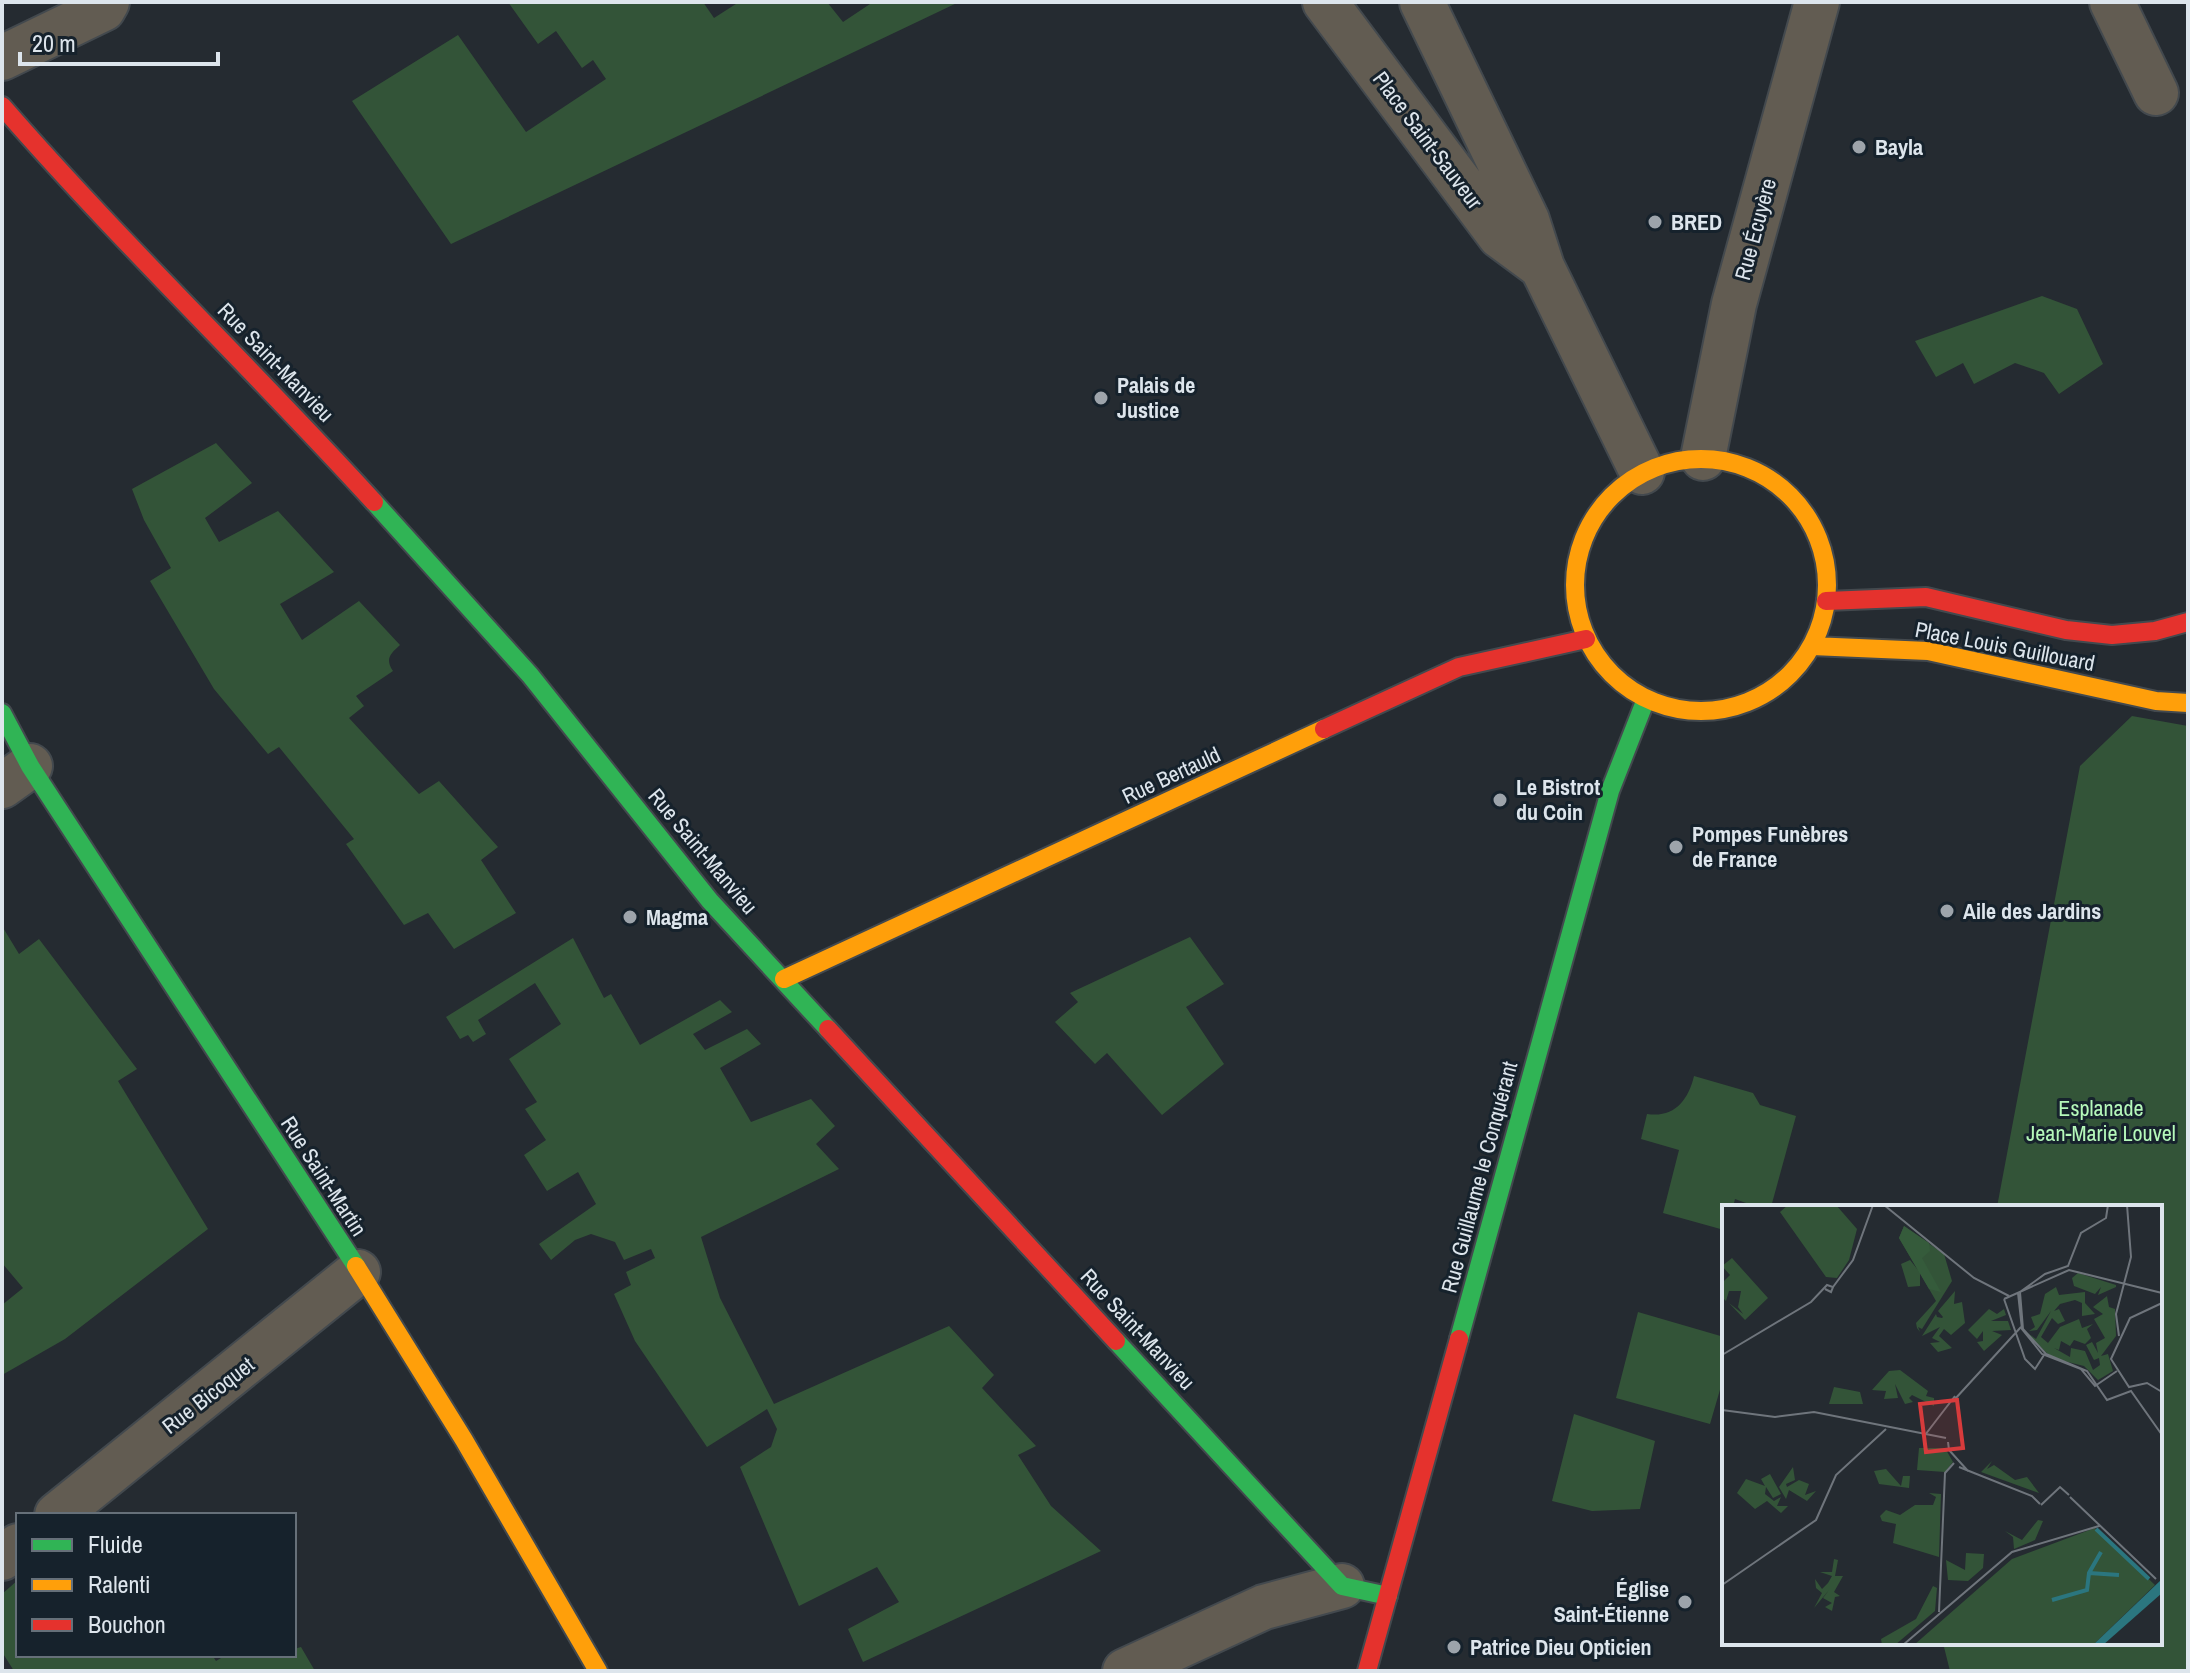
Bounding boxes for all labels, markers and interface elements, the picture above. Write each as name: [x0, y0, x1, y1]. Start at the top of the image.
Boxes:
scale bar: [20, 16, 218, 66]
text: 20 m: [32, 27, 76, 59]
street label: Place Saint-Sauveur: [1366, 65, 1490, 215]
place label: Bayla: [1875, 132, 1923, 162]
marker: Bayla: [1850, 138, 1868, 156]
street label: Rue Écuyère: [1727, 175, 1783, 283]
place label: BRED: [1671, 207, 1722, 237]
marker: BRED: [1646, 213, 1664, 231]
street label: Rue Saint-Manvieu: [211, 296, 341, 428]
place label: Palais de Justice: [1117, 370, 1195, 425]
marker: Palais de Justice: [1092, 389, 1110, 407]
street label: Place Louis Guillouard: [1913, 614, 2097, 678]
street label: Rue Bertauld: [1117, 739, 1225, 811]
place label: Le Bistrot du Coin: [1516, 772, 1600, 827]
street label: Rue Saint-Manvieu: [642, 782, 764, 920]
marker: Le Bistrot du Coin: [1491, 791, 1509, 809]
place label: Pompes Funèbres de France: [1692, 819, 1848, 874]
marker: Pompes Funèbres de France: [1667, 838, 1685, 856]
place label: Aile des Jardins: [1963, 896, 2101, 926]
place label: Magma: [646, 902, 708, 932]
marker: Aile des Jardins: [1938, 902, 1956, 920]
marker: Magma: [621, 908, 639, 926]
street label: Rue Guillaume le Conquérant: [1434, 1058, 1524, 1296]
park label: Esplanade Jean-Marie Louvel: [2026, 1093, 2176, 1148]
street label: Rue Saint-Martin: [274, 1110, 374, 1242]
inset map: [1722, 1205, 2162, 1645]
street label: Rue Saint-Manvieu: [1074, 1262, 1202, 1396]
street label: Rue Bicoquet: [156, 1350, 260, 1440]
legend: [16, 1513, 296, 1657]
text: Fluide: [88, 1528, 143, 1560]
text: Ralenti: [88, 1568, 150, 1600]
place label: Église Saint-Étienne: [1554, 1574, 1669, 1629]
marker: Église Saint-Étienne: [1676, 1593, 1694, 1611]
text: Bouchon: [88, 1608, 166, 1640]
place label: Patrice Dieu Opticien: [1470, 1632, 1651, 1662]
marker: Patrice Dieu Opticien: [1445, 1638, 1463, 1656]

